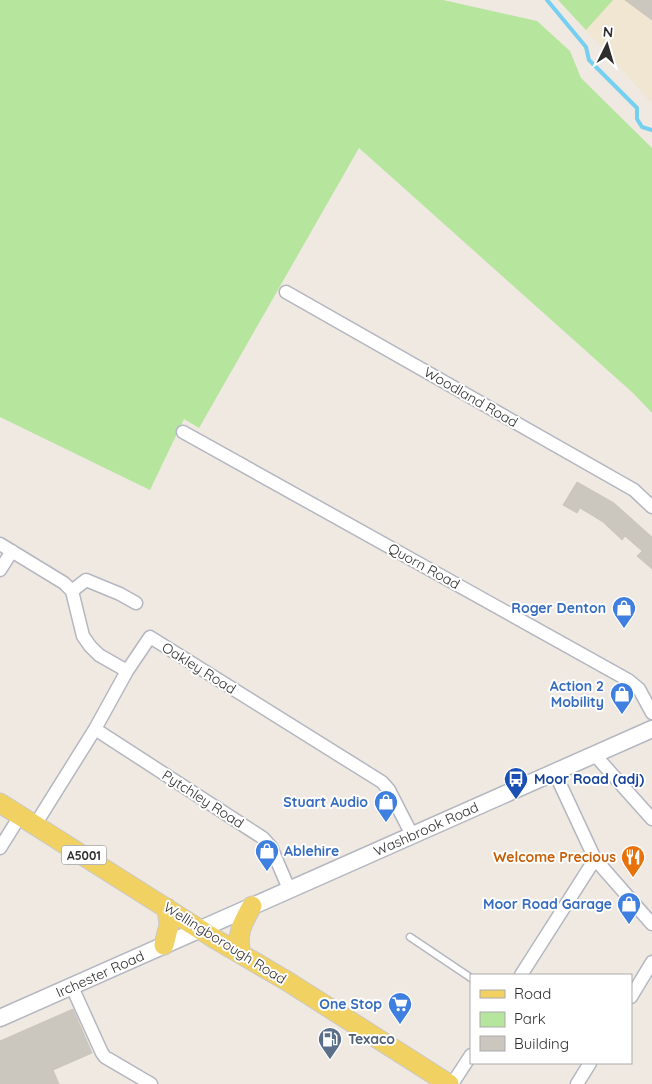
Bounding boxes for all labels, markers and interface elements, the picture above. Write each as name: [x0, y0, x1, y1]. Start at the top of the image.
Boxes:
north arrow: [582, 20, 632, 70]
text: N: [602, 23, 614, 41]
street label: Woodland Road: [421, 363, 521, 431]
street label: Quorn Road: [385, 539, 463, 593]
shop icon: Roger Denton: [611, 595, 637, 629]
place label: Roger Denton: [511, 599, 606, 617]
street label: Oakley Road: [159, 638, 239, 698]
place label: Action 2 Mobility: [550, 677, 604, 711]
shop icon: Action 2 Mobility: [609, 681, 635, 715]
street label: Pytchley Road: [159, 766, 247, 832]
bus stop icon: Moor Road (adj): [503, 766, 529, 800]
place label: Moor Road (adj): [534, 770, 644, 788]
shop icon: Stuart Audio: [373, 789, 399, 823]
place label: Stuart Audio: [283, 793, 368, 811]
street label: Washbrook Road: [371, 798, 481, 860]
shop icon: Ablehire: [254, 838, 280, 872]
place label: Ablehire: [284, 842, 339, 860]
restaurant icon: Welcome Precious: [620, 844, 646, 878]
road number: A5001: [62, 846, 106, 864]
place label: Welcome Precious: [493, 848, 616, 866]
shop icon: Moor Road Garage: [616, 891, 642, 925]
place label: Moor Road Garage: [483, 895, 612, 913]
street label: Wellingborough Road: [160, 898, 290, 988]
street label: Irchester Road: [53, 946, 147, 1002]
legend: [470, 974, 632, 1064]
text: Road: [514, 984, 551, 1003]
supermarket icon: One Stop: [387, 991, 413, 1025]
place label: One Stop: [319, 995, 382, 1013]
text: Park: [514, 1009, 546, 1028]
fuel station icon: Texaco: [317, 1026, 343, 1060]
place label: Texaco: [348, 1030, 395, 1048]
text: Building: [514, 1034, 569, 1053]

